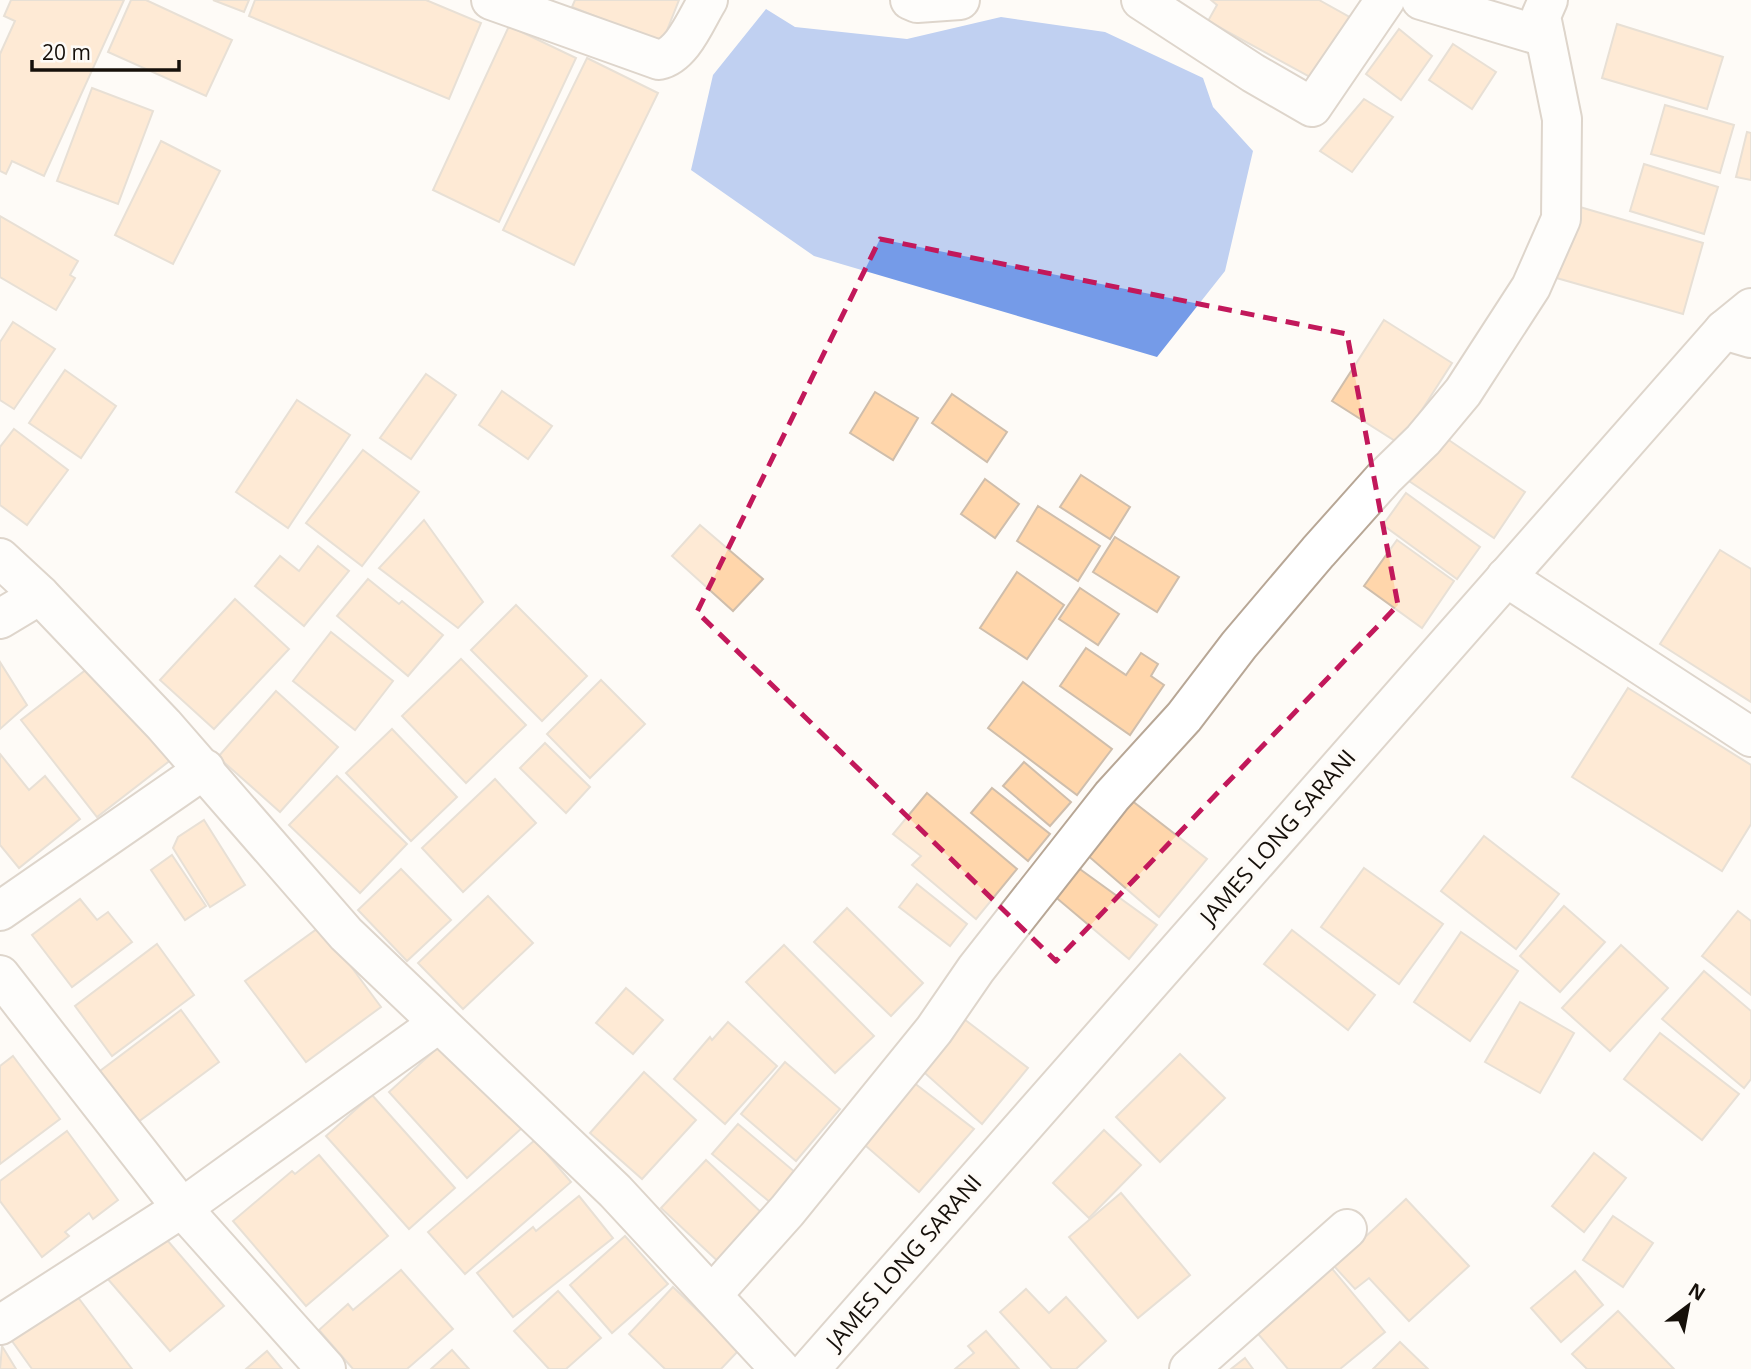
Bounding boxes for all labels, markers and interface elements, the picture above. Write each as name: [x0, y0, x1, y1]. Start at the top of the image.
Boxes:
scale bar: [32, 28, 178, 72]
text: 20 m: [42, 38, 91, 66]
street label: JAMES LONG SARANI: [1191, 742, 1362, 932]
street label: JAMES LONG SARANI: [817, 1167, 988, 1357]
north arrow: [1653, 1271, 1723, 1341]
text: N: [1684, 1276, 1710, 1307]

